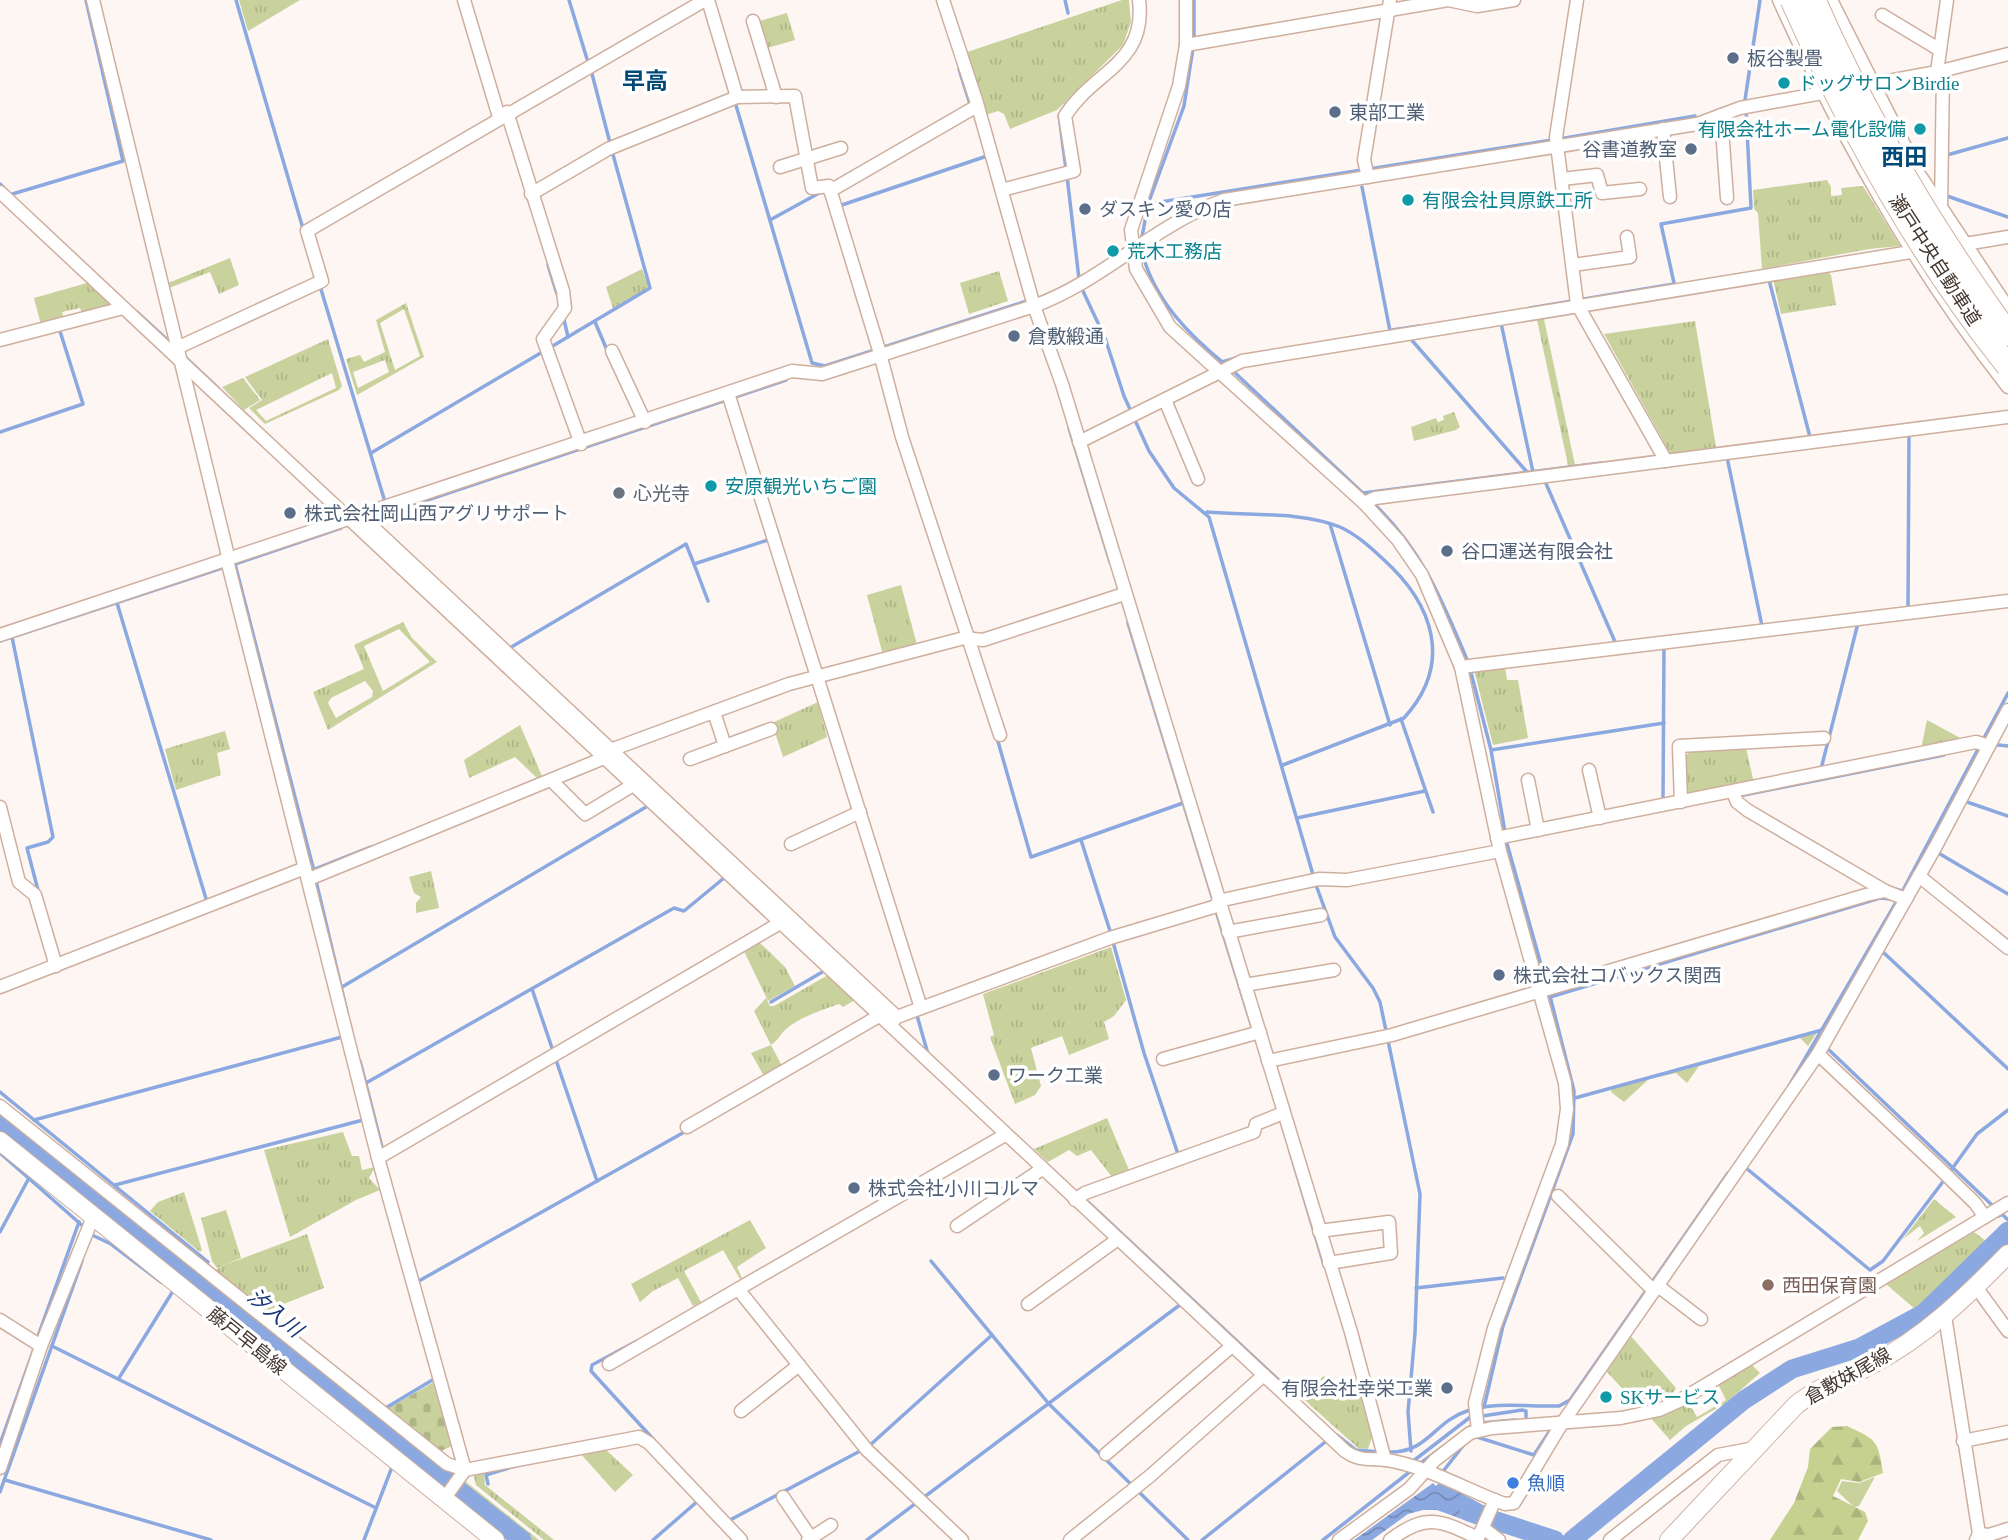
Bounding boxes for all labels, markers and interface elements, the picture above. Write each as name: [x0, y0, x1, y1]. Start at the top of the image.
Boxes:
place label: 板谷製畳: [1747, 48, 1823, 69]
marker: 板谷製畳: [1725, 50, 1741, 66]
district label: 早高: [622, 69, 668, 94]
place label: ドッグサロンBirdie: [1798, 73, 1960, 94]
marker: ドッグサロンBirdie: [1776, 75, 1792, 91]
place label: 東部工業: [1349, 102, 1425, 123]
marker: 東部工業: [1327, 104, 1343, 120]
place label: 有限会社ホーム電化設備: [1698, 119, 1906, 140]
marker: 有限会社ホーム電化設備: [1912, 121, 1928, 137]
place label: 谷書道教室: [1582, 139, 1677, 160]
marker: 谷書道教室: [1683, 141, 1699, 157]
district label: 西田: [1881, 145, 1927, 170]
place label: 有限会社貝原鉄工所: [1422, 190, 1593, 211]
street label: 瀬戸中央自動車道: [1885, 191, 1985, 329]
marker: 有限会社貝原鉄工所: [1400, 192, 1416, 208]
place label: ダスキン愛の店: [1099, 199, 1231, 220]
marker: ダスキン愛の店: [1077, 201, 1093, 217]
place label: 荒木工務店: [1127, 241, 1222, 262]
marker: 荒木工務店: [1105, 243, 1121, 259]
place label: 倉敷緞通: [1028, 326, 1104, 347]
marker: 倉敷緞通: [1006, 328, 1022, 344]
place label: 安原観光いちご園: [725, 476, 877, 497]
marker: 安原観光いちご園: [703, 478, 719, 494]
place label: 心光寺: [633, 483, 690, 504]
marker: 心光寺: [611, 485, 627, 501]
place label: 株式会社岡山西アグリサポート: [304, 503, 569, 524]
marker: 株式会社岡山西アグリサポート: [282, 505, 298, 521]
place label: 谷口運送有限会社: [1461, 541, 1613, 562]
marker: 谷口運送有限会社: [1439, 543, 1455, 559]
place label: 株式会社コバックス関西: [1513, 965, 1721, 986]
marker: 株式会社コバックス関西: [1491, 967, 1507, 983]
place label: ワーク工業: [1008, 1065, 1103, 1086]
marker: ワーク工業: [986, 1067, 1002, 1083]
place label: 株式会社小川コルマ: [868, 1178, 1039, 1199]
marker: 株式会社小川コルマ: [846, 1180, 862, 1196]
place label: 西田保育園: [1782, 1275, 1877, 1296]
marker: 西田保育園: [1760, 1277, 1776, 1293]
water label: 汐入川: [243, 1284, 309, 1343]
street label: 藤戸早島線: [203, 1303, 291, 1379]
street label: 倉敷妹尾線: [1801, 1344, 1895, 1408]
place label: 有限会社幸栄工業: [1281, 1378, 1433, 1399]
marker: 有限会社幸栄工業: [1439, 1380, 1455, 1396]
place label: SKサービス: [1620, 1387, 1720, 1408]
marker: SKサービス: [1598, 1389, 1614, 1405]
place label: 魚順: [1527, 1473, 1565, 1494]
marker: 魚順: [1505, 1475, 1521, 1491]

